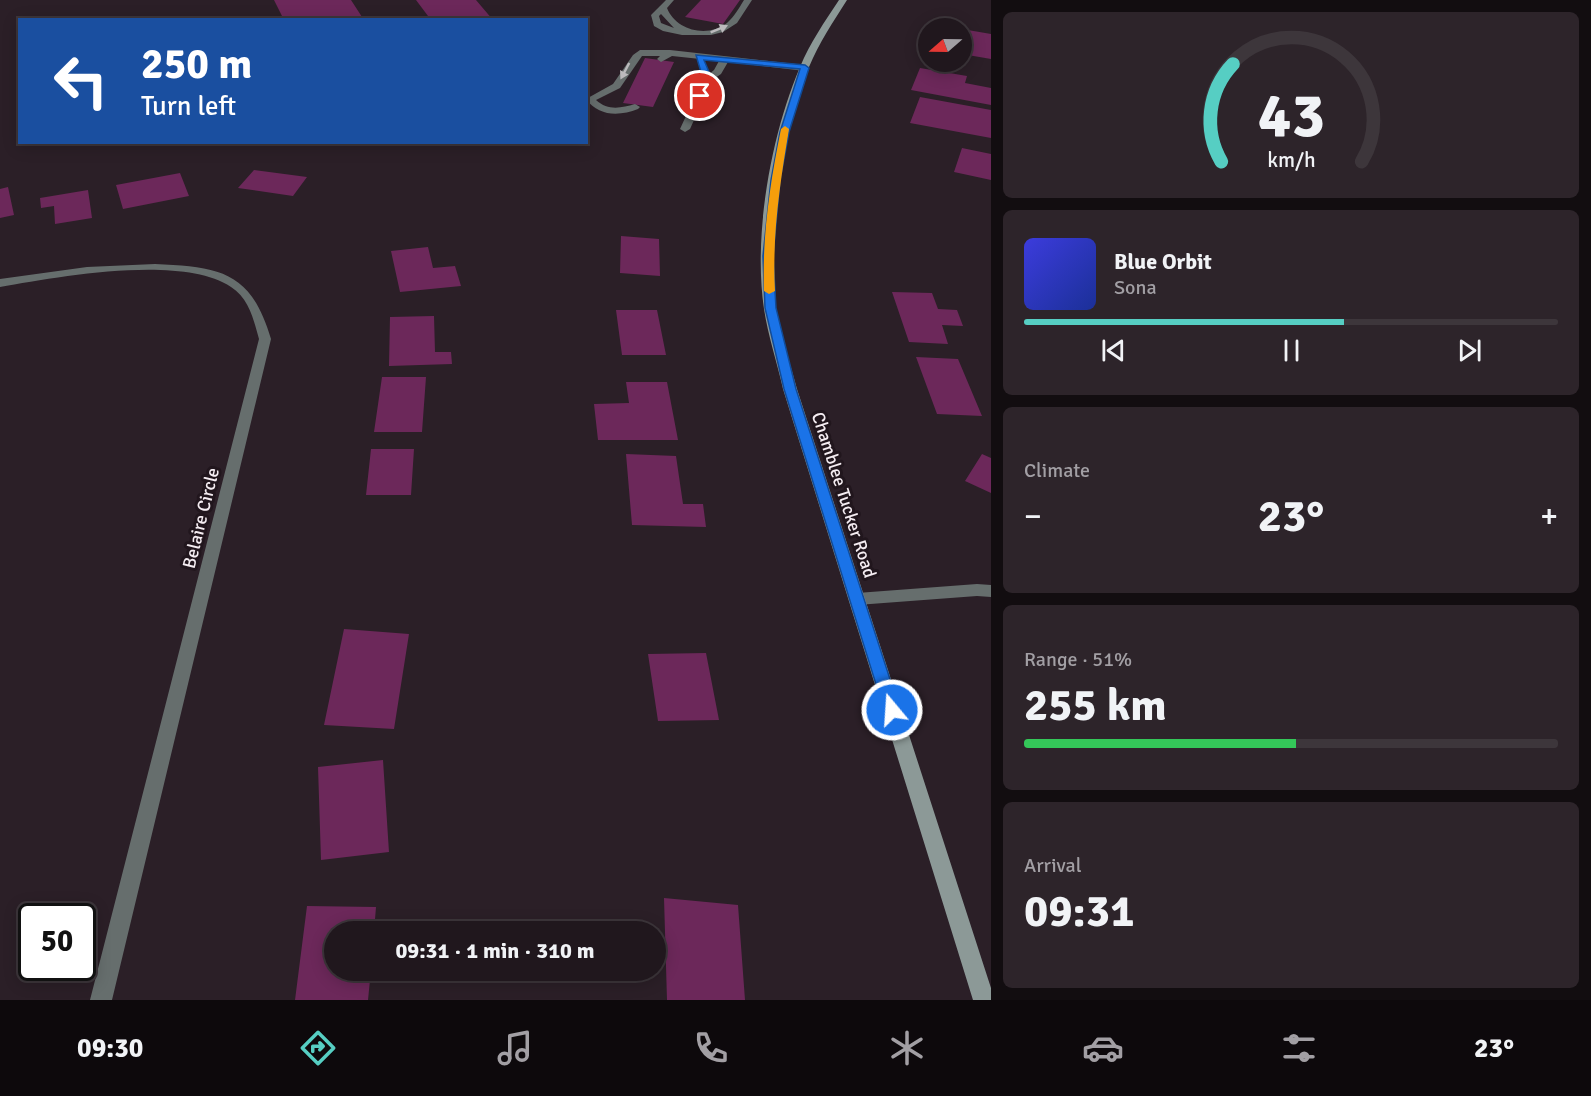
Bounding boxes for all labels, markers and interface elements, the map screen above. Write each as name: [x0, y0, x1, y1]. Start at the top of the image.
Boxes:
north arrow: [918, 18, 972, 72]
map controls: [918, 18, 972, 72]
one-way arrow: [710, 24, 728, 34]
text: 250 m: [141, 39, 252, 90]
icon: left: [42, 42, 120, 120]
one-way arrow: [621, 62, 631, 80]
pin: [674, 70, 725, 121]
text: 43: [1257, 77, 1325, 154]
icon: arrive: [683, 79, 716, 112]
text: Turn left: [141, 90, 236, 123]
text: km/h: [1267, 147, 1315, 173]
text: Blue Orbit: [1114, 248, 1212, 275]
text: Sona: [1114, 275, 1157, 300]
icon: previous: [1097, 334, 1130, 367]
icon: pause: [1275, 334, 1308, 367]
icon: next: [1453, 334, 1486, 367]
street label: Chamblee Tucker Road: [807, 409, 881, 581]
text: Climate: [1024, 458, 1090, 483]
street label: Belaire Circle: [178, 465, 224, 571]
text: 23°: [1258, 489, 1324, 544]
text: −: [1024, 496, 1042, 537]
text: +: [1540, 496, 1558, 537]
text: Range · 51%: [1024, 647, 1132, 672]
position arrow: [860, 678, 924, 742]
text: 255 km: [1024, 678, 1167, 733]
text: Arrival: [1024, 853, 1082, 878]
text: 09:31: [1024, 884, 1134, 939]
speed limit sign: 50: [18, 903, 96, 981]
text: 09:31 · 1 min · 310 m: [395, 937, 595, 964]
icon: directions: [297, 1027, 339, 1069]
icon: music: [494, 1027, 536, 1069]
icon: phone: [690, 1027, 732, 1069]
icon: climate: [886, 1027, 928, 1069]
icon: car: [1082, 1027, 1124, 1069]
icon: filters: [1278, 1027, 1320, 1069]
text: 09:30: [77, 1032, 143, 1065]
text: 23°: [1474, 1032, 1514, 1065]

